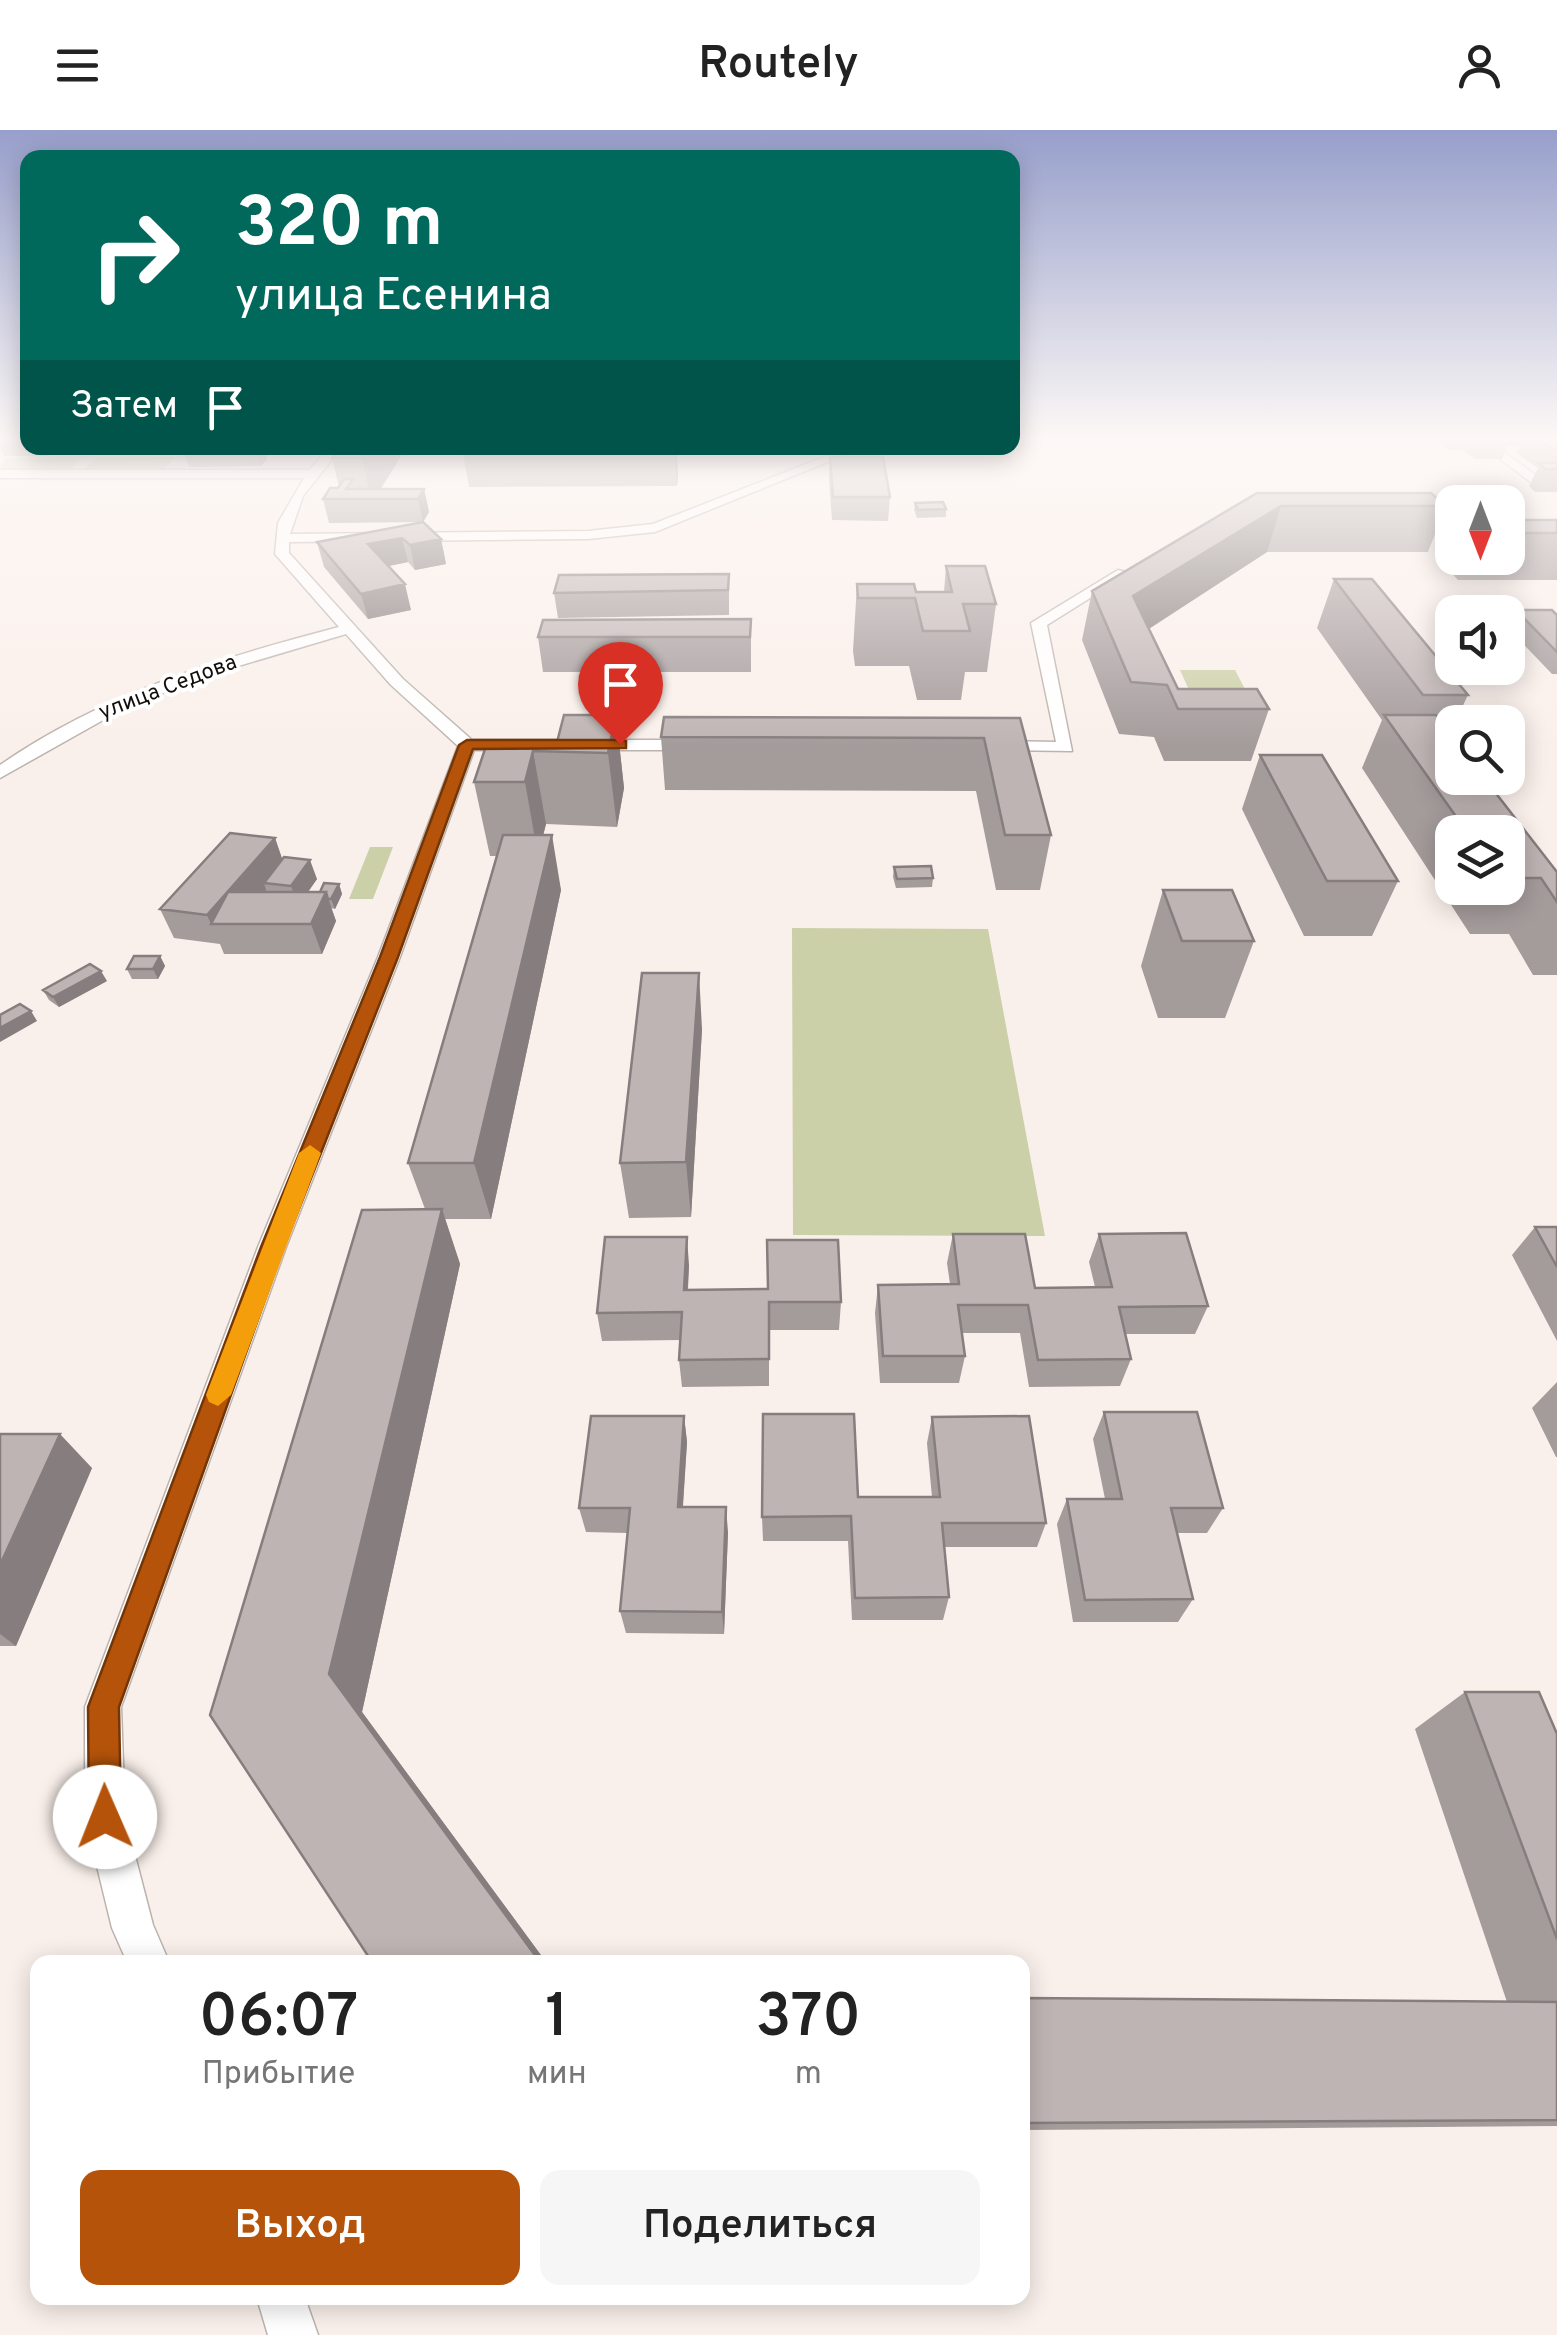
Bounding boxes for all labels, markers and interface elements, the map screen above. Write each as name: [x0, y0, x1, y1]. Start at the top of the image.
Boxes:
text: Routely: [698, 37, 859, 94]
icon: menu: [50, 38, 105, 93]
icon: person: [1452, 38, 1507, 93]
text: 320 m: [235, 182, 443, 271]
icon: right: [70, 190, 200, 320]
text: улица Есенина: [235, 269, 552, 326]
icon: arrive: [198, 380, 253, 435]
text: Затем: [70, 383, 178, 432]
north arrow: [1435, 485, 1525, 575]
map controls: [1435, 485, 1525, 905]
button: sound: [1435, 595, 1525, 685]
pin: [578, 642, 663, 745]
street label: улица Седова: [95, 649, 241, 727]
icon: arrive: [593, 657, 648, 712]
button: search: [1435, 705, 1525, 795]
button: layers: [1435, 815, 1525, 905]
position arrow: [53, 1765, 157, 1869]
text: 06:07: [199, 1982, 358, 2058]
text: 1: [545, 1982, 569, 2058]
text: 370: [756, 1982, 861, 2058]
text: Прибытие: [202, 2055, 355, 2095]
text: мин: [527, 2055, 587, 2095]
text: m: [795, 2055, 822, 2095]
button: Выход: [80, 2170, 520, 2285]
button: Поделиться: [540, 2170, 980, 2285]

